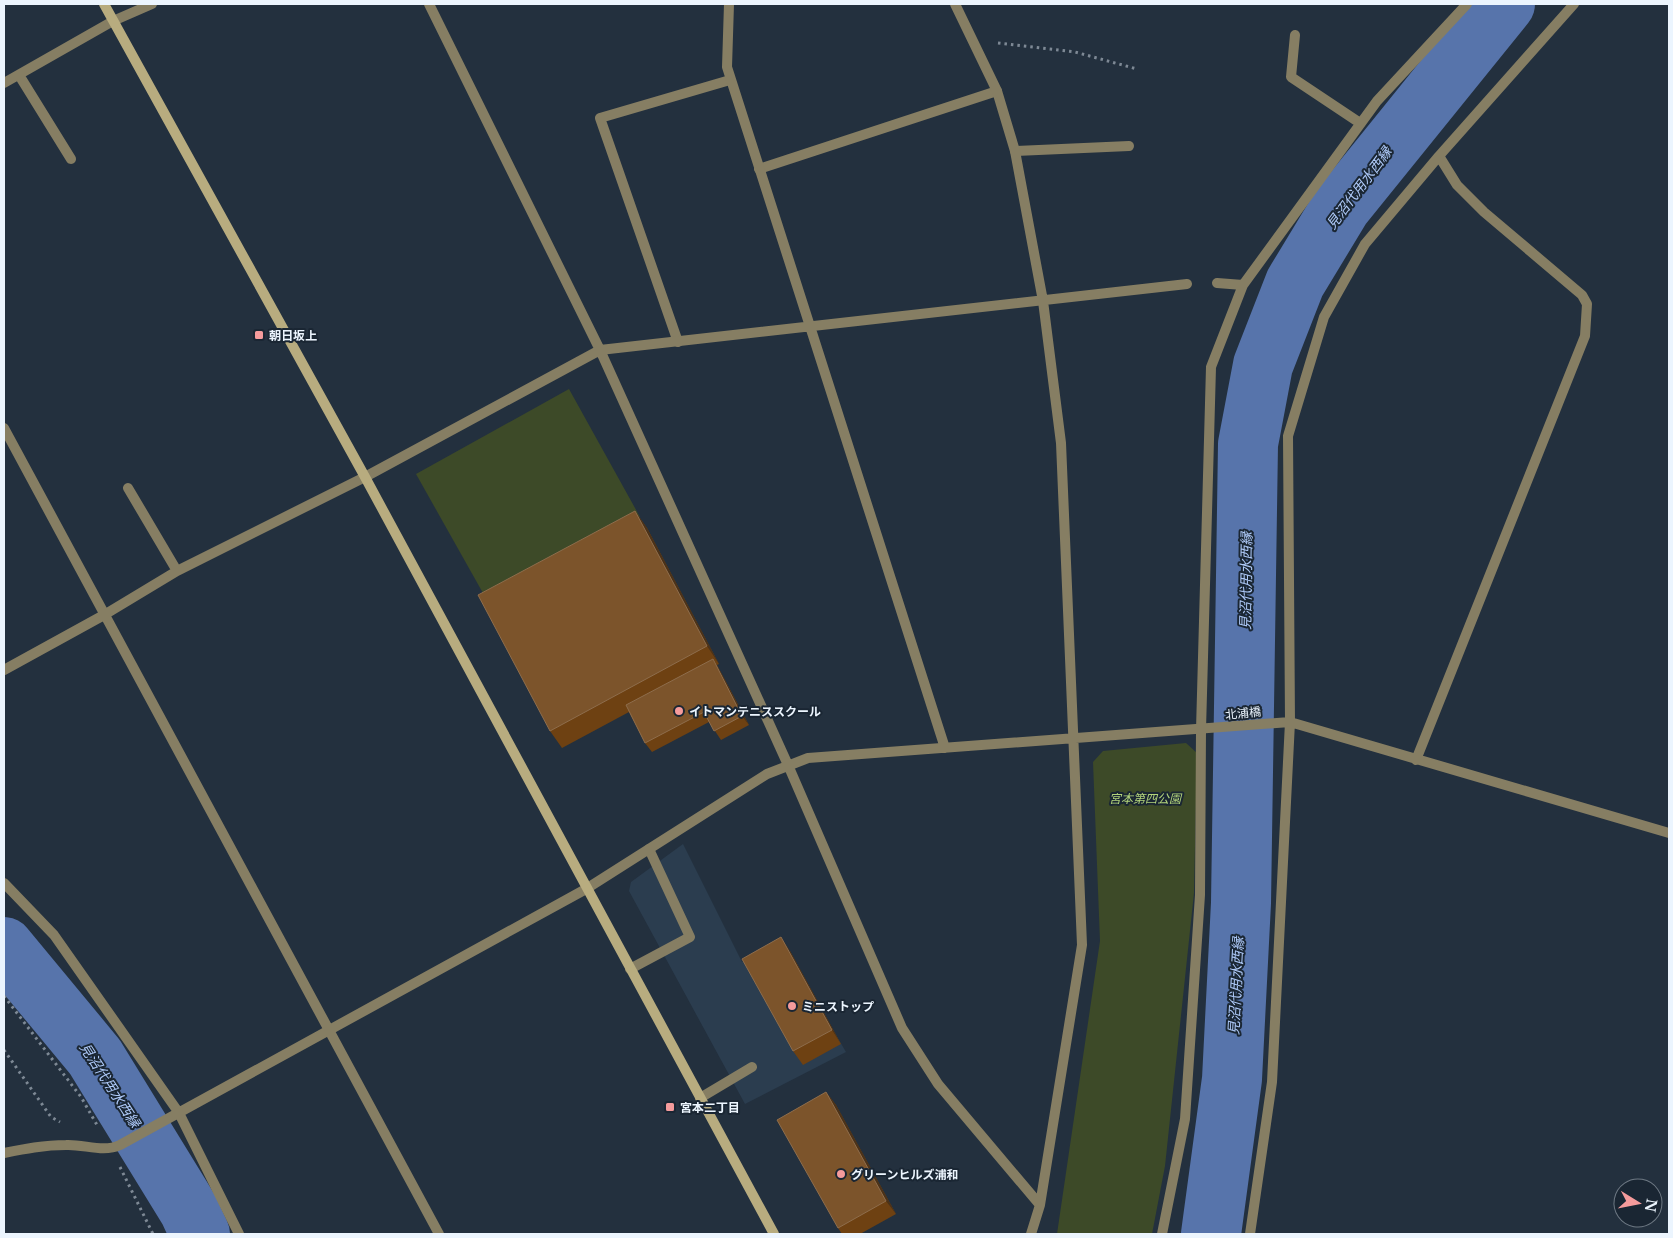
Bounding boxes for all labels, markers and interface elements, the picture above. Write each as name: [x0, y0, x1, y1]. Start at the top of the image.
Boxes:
water label: 見沼代用水西縁: [1322, 142, 1397, 233]
place label: 朝日坂上: [269, 328, 317, 343]
marker: 朝日坂上: [253, 329, 265, 341]
water label: 見沼代用水西縁: [1236, 530, 1256, 630]
place label: イトマンテニススクール: [689, 704, 821, 719]
street label: 北浦橋: [1224, 704, 1262, 722]
marker: イトマンテニススクール: [673, 705, 685, 717]
park label: 宮本第四公園: [1109, 791, 1183, 806]
water label: 見沼代用水西縁: [1224, 935, 1248, 1035]
place label: ミニストップ: [802, 999, 874, 1014]
marker: ミニストップ: [786, 1000, 798, 1012]
water label: 見沼代用水西縁: [76, 1039, 145, 1133]
place label: 宮本二丁目: [680, 1100, 740, 1115]
marker: 宮本二丁目: [664, 1101, 676, 1113]
place label: グリーンヒルズ浦和: [851, 1167, 958, 1182]
marker: グリーンヒルズ浦和: [835, 1168, 847, 1180]
north arrow: [1613, 1178, 1663, 1228]
text: N: [1641, 1197, 1661, 1213]

